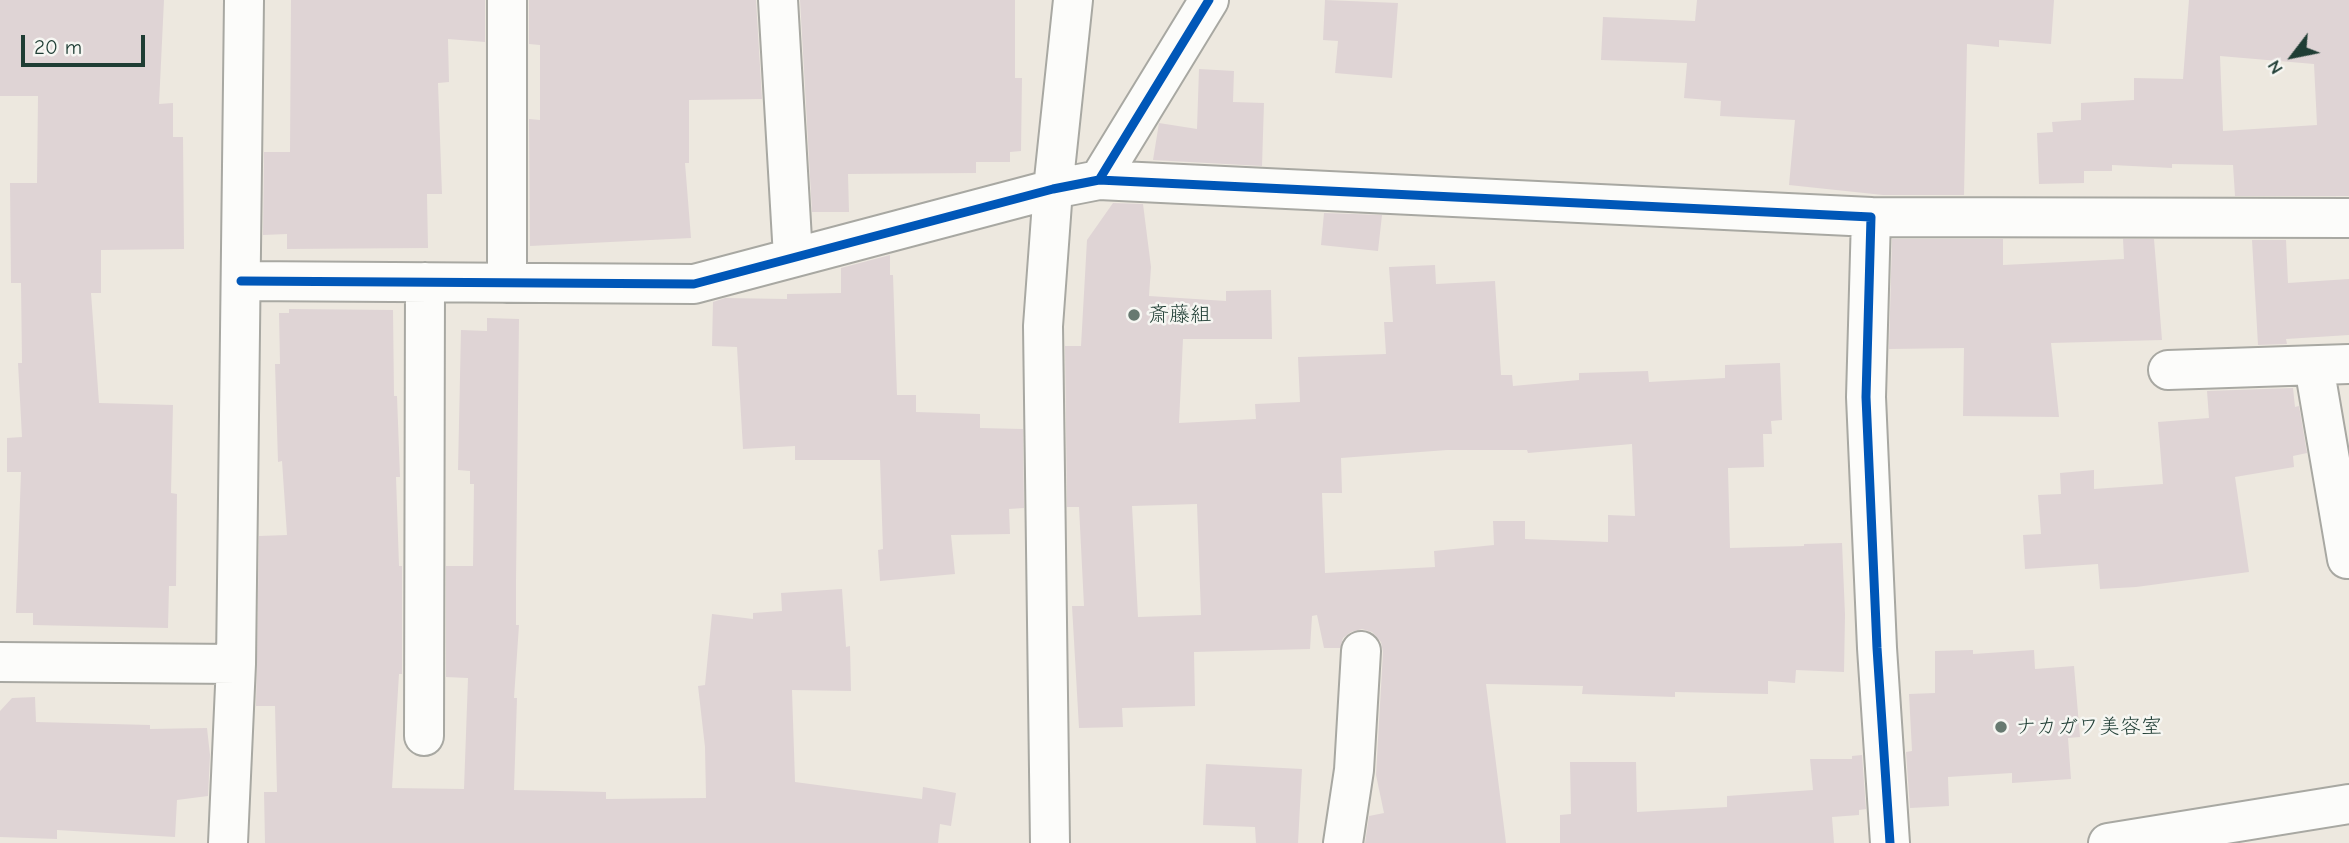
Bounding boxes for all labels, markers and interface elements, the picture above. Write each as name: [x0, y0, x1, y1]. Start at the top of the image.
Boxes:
scale bar: [24, 21, 149, 65]
north arrow: [2258, 21, 2328, 91]
text: 20 m: [34, 35, 82, 59]
text: N: [2263, 56, 2288, 78]
place label: 斎藤組: [1148, 302, 1211, 328]
marker: 斎藤組: [1126, 307, 1142, 323]
place label: ナカガワ美容室: [2015, 714, 2162, 740]
marker: ナカガワ美容室: [1993, 719, 2009, 735]

